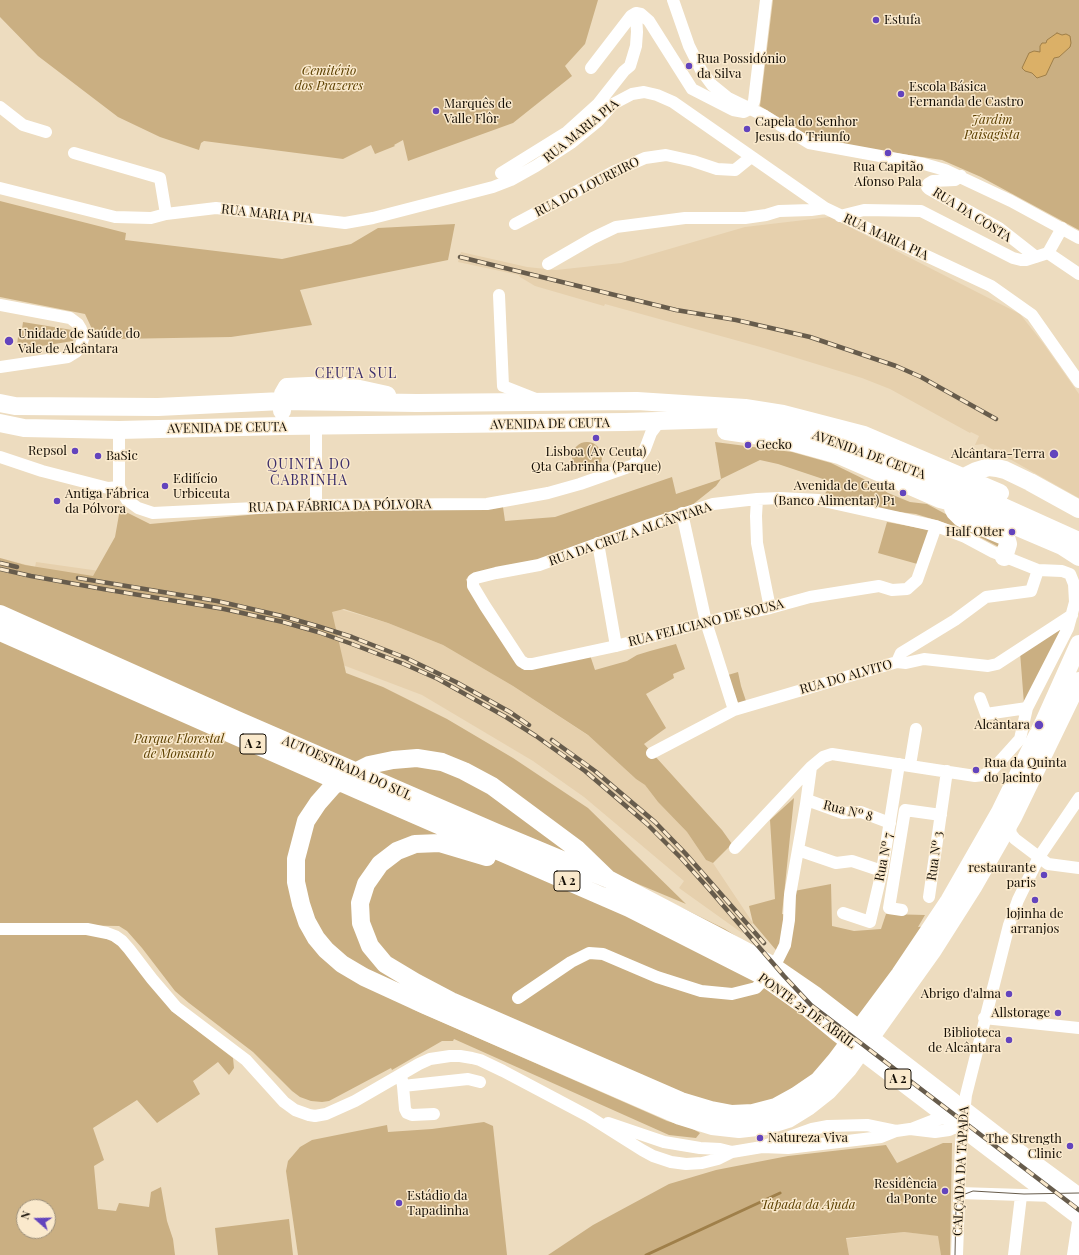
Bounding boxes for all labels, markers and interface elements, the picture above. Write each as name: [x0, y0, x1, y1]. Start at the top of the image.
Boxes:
place label: Estufa: [884, 12, 921, 28]
marker: Estufa: [871, 15, 881, 25]
place label: Rua Possidónio da Silva: [697, 51, 786, 82]
marker: Rua Possidónio da Silva: [684, 61, 694, 71]
park label: Cemitério dos Prazeres: [295, 63, 363, 94]
place label: Escola Básica Fernanda de Castro: [909, 79, 1024, 110]
marker: Escola Básica Fernanda de Castro: [896, 89, 906, 99]
place label: Marquês de Valle Flôr: [444, 96, 512, 127]
street label: RUA MARIA PIA: [540, 96, 622, 166]
marker: Marquês de Valle Flôr: [431, 106, 441, 116]
park label: Jardim Paisagista: [964, 112, 1020, 143]
place label: Capela do Senhor Jesus do Triunfo: [755, 114, 858, 145]
marker: Capela do Senhor Jesus do Triunfo: [742, 124, 752, 134]
marker: Rua Capitão Afonso Pala: [883, 148, 893, 158]
street label: RUA DO LOUREIRO: [532, 154, 642, 220]
place label: Rua Capitão Afonso Pala: [853, 159, 923, 190]
street label: RUA DA COSTA: [930, 185, 1014, 245]
street label: RUA MARIA PIA: [220, 201, 314, 227]
street label: RUA MARIA PIA: [841, 210, 931, 264]
place label: Unidade de Saúde do Vale de Alcântara: [18, 326, 140, 357]
marker: Unidade de Saúde do Vale de Alcântara: [3, 335, 15, 347]
district label: CEUTA SUL: [315, 366, 397, 382]
street label: AVENIDA DE CEUTA: [490, 415, 610, 433]
street label: AVENIDA DE CEUTA: [167, 419, 287, 437]
street label: AVENIDA DE CEUTA: [810, 427, 928, 483]
marker: Lisboa (Av Ceuta) Qta Cabrinha (Parque): [591, 433, 601, 443]
place label: Gecko: [756, 437, 792, 453]
marker: Gecko: [743, 440, 753, 450]
place label: Repsol: [28, 443, 67, 459]
place label: Lisboa (Av Ceuta) Qta Cabrinha (Parque): [531, 444, 661, 475]
marker: Repsol: [70, 446, 80, 456]
place label: Alcântara-Terra: [951, 446, 1045, 462]
place label: BaSic: [106, 448, 138, 464]
marker: Alcântara-Terra: [1048, 448, 1060, 460]
marker: BaSic: [93, 451, 103, 461]
district label: QUINTA DO CABRINHA: [267, 457, 351, 490]
place label: Edifício Urbiceuta: [173, 471, 230, 502]
place label: Avenida de Ceuta (Banco Alimentar) P1: [774, 478, 895, 509]
marker: Edifício Urbiceuta: [160, 481, 170, 491]
place label: Antiga Fábrica da Pólvora: [65, 486, 149, 517]
marker: Avenida de Ceuta (Banco Alimentar) P1: [898, 488, 908, 498]
marker: Antiga Fábrica da Pólvora: [52, 496, 62, 506]
street label: RUA DA FÁBRICA DA PÓLVORA: [248, 497, 432, 515]
street label: RUA DA CRUZ A ALCÂNTARA: [547, 499, 713, 569]
place label: Half Otter: [946, 524, 1004, 540]
marker: Half Otter: [1007, 527, 1017, 537]
street label: RUA FELICIANO DE SOUSA: [627, 596, 785, 650]
street label: RUA DO ALVITO: [798, 656, 894, 698]
place label: Alcântara: [974, 717, 1030, 733]
marker: Alcântara: [1033, 719, 1045, 731]
park label: Parque Florestal de Monsanto: [134, 731, 224, 762]
street label: AUTOESTRADA DO SUL: [280, 732, 414, 804]
road number: A 2: [240, 734, 266, 754]
place label: Rua da Quinta do Jacinto: [984, 755, 1067, 786]
marker: Rua da Quinta do Jacinto: [971, 765, 981, 775]
street label: Rua Nº 8: [821, 797, 875, 825]
street label: Rua Nº 3: [924, 830, 946, 882]
street label: Rua Nº 7: [872, 831, 896, 883]
place label: restaurante paris: [968, 860, 1036, 891]
marker: restaurante paris: [1039, 870, 1049, 880]
road number: A 2: [554, 871, 580, 891]
marker: lojinha de arranjos: [1030, 895, 1040, 905]
place label: lojinha de arranjos: [1006, 906, 1064, 937]
street label: PONTE 25 DE ABRIL: [755, 970, 859, 1052]
place label: Abrigo d'alma: [921, 986, 1001, 1002]
marker: Abrigo d'alma: [1004, 989, 1014, 999]
place label: Allstorage: [991, 1005, 1050, 1021]
marker: Allstorage: [1053, 1008, 1063, 1018]
place label: Biblioteca de Alcântara: [928, 1025, 1001, 1056]
marker: Biblioteca de Alcântara: [1004, 1035, 1014, 1045]
road number: A 2: [885, 1069, 911, 1089]
street label: CALÇADA DA TAPADA: [950, 1106, 972, 1236]
place label: Natureza Viva: [768, 1130, 848, 1146]
place label: The Strength Clinic: [986, 1131, 1062, 1162]
marker: Natureza Viva: [755, 1133, 765, 1143]
marker: The Strength Clinic: [1065, 1141, 1075, 1151]
place label: Residência da Ponte: [874, 1176, 937, 1207]
marker: Residência da Ponte: [940, 1186, 950, 1196]
place label: Estádio da Tapadinha: [407, 1188, 469, 1219]
park label: Tapada da Ajuda: [760, 1197, 856, 1213]
marker: Estádio da Tapadinha: [394, 1198, 404, 1208]
north arrow: [16, 1199, 56, 1239]
text: N: [17, 1209, 34, 1221]

